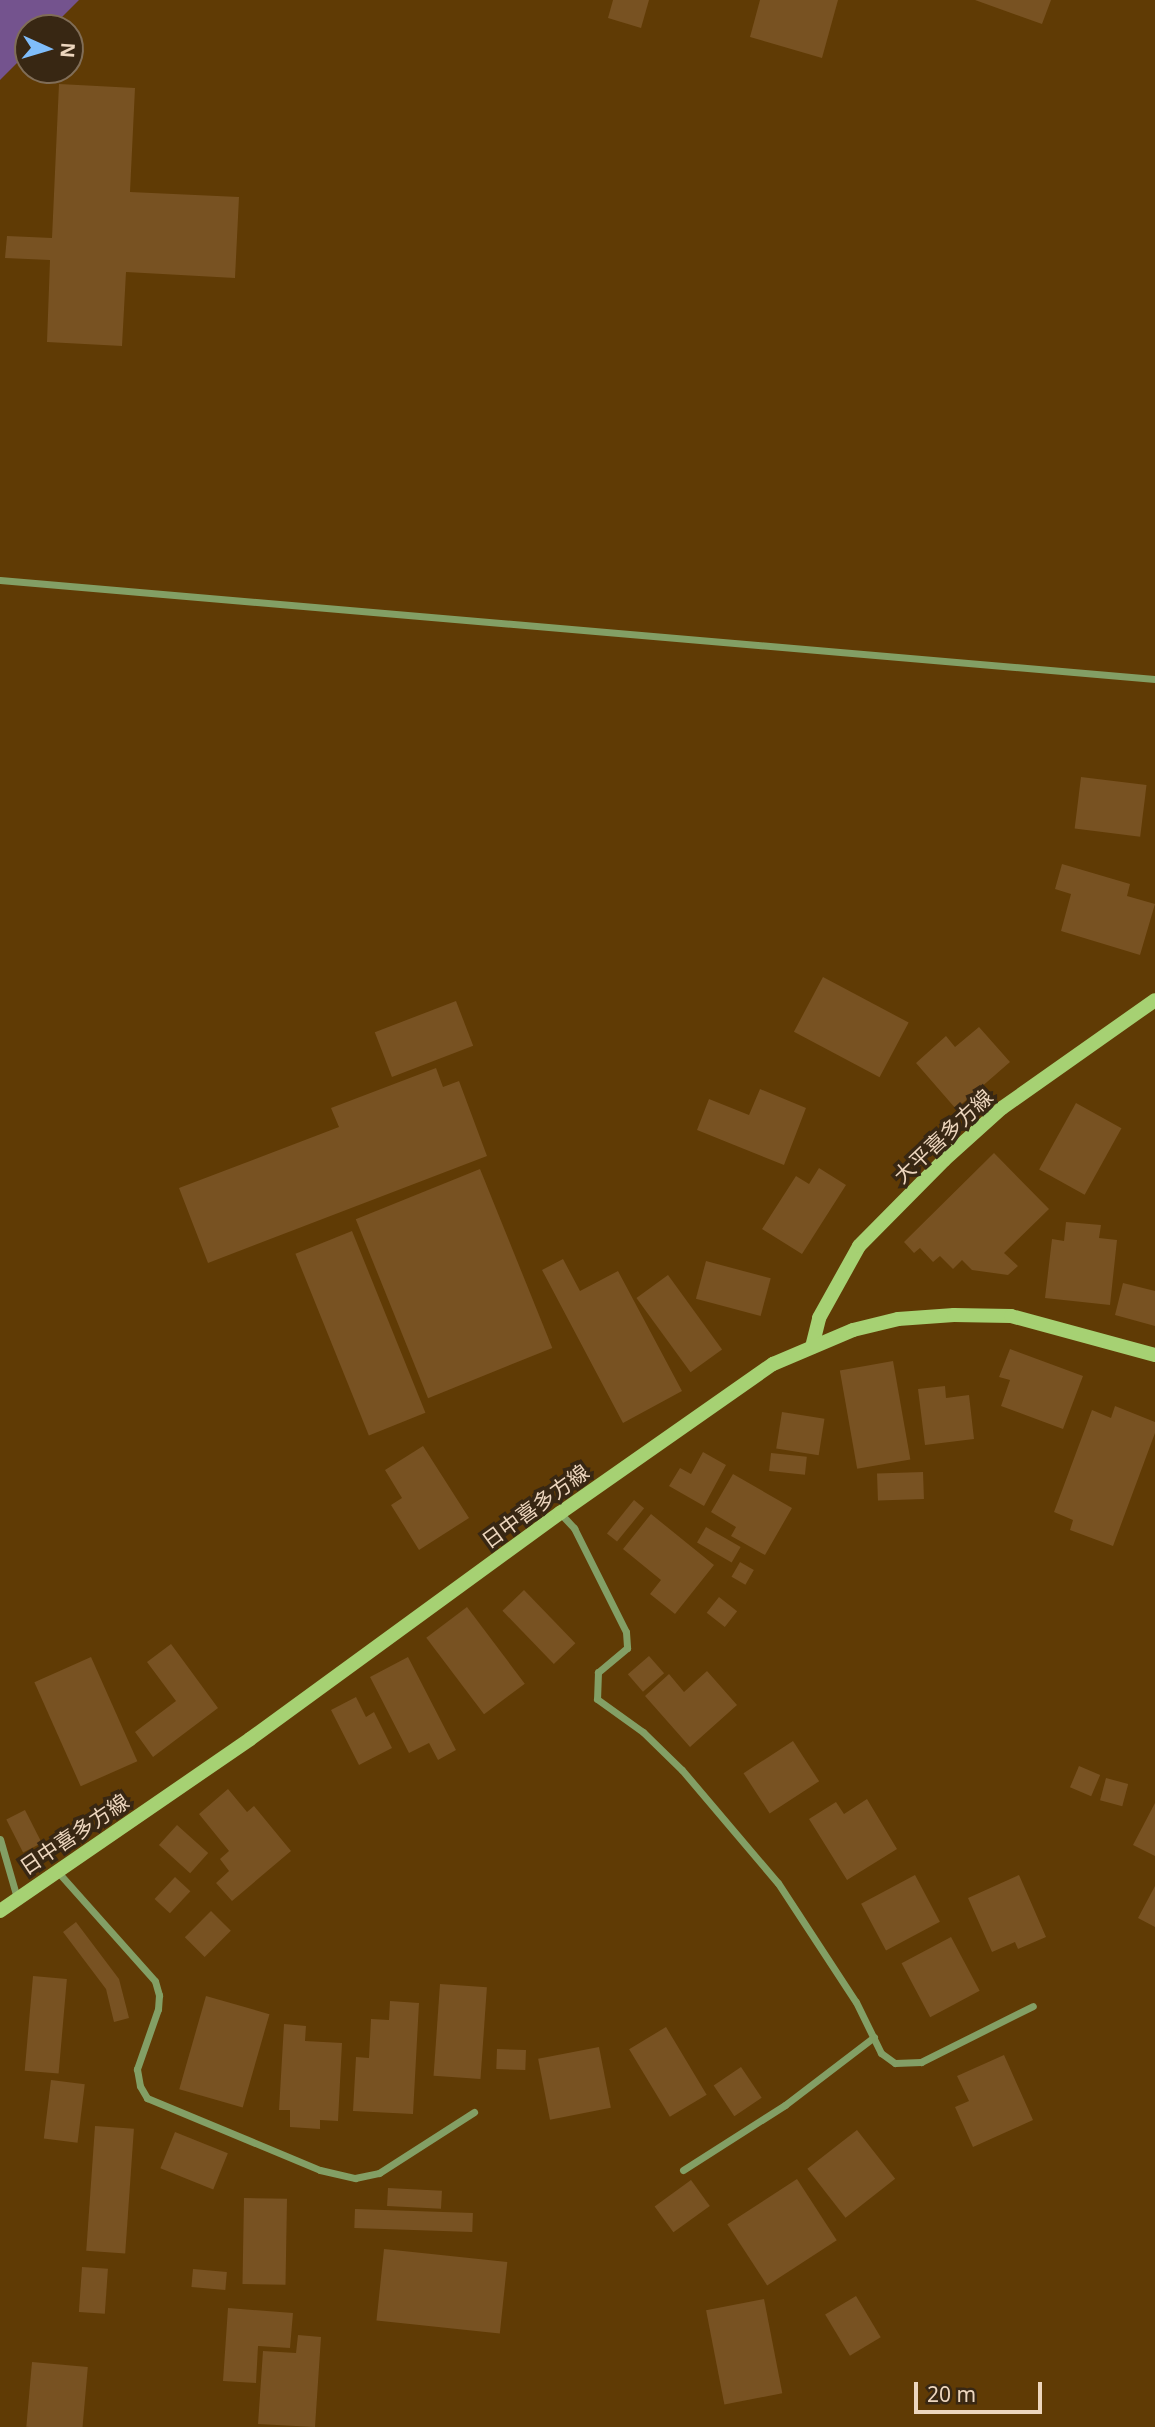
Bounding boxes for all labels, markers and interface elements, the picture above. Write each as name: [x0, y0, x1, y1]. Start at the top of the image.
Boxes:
north arrow: [14, 14, 84, 84]
text: N: [54, 42, 81, 59]
street label: 大平喜多方線: [888, 1084, 998, 1188]
street label: 日中喜多方線: [477, 1459, 593, 1553]
street label: 日中喜多方線: [15, 1788, 133, 1880]
scale bar: [917, 2368, 1045, 2412]
text: 20 m: [927, 2380, 976, 2408]

